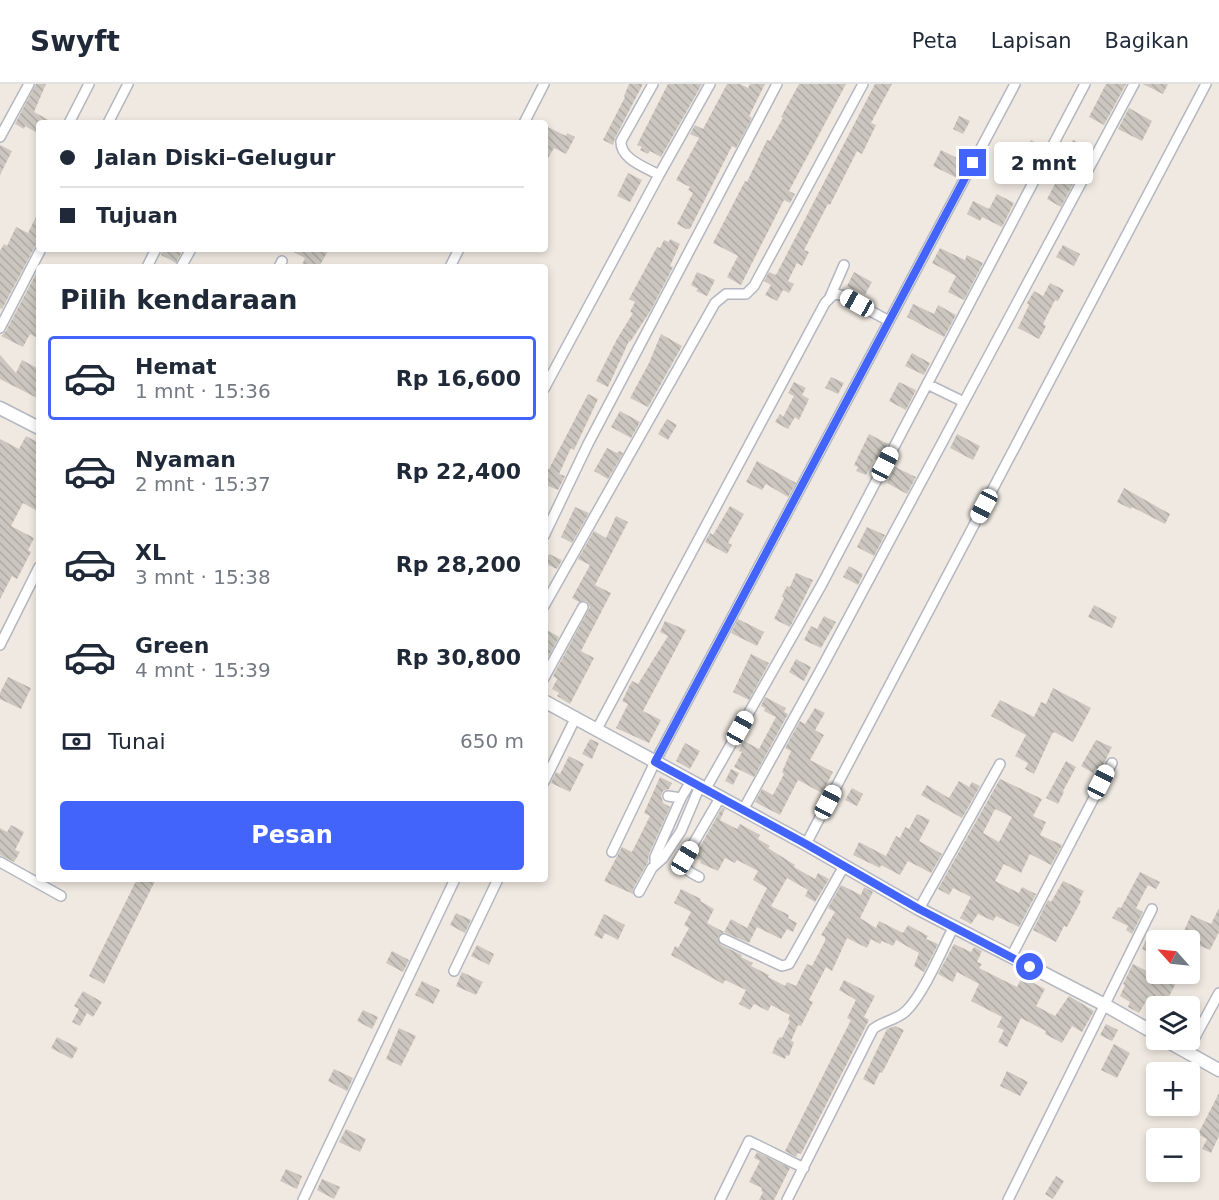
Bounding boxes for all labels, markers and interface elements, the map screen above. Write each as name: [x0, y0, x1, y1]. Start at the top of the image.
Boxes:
text: Swyft: [30, 25, 120, 58]
text: Peta: [912, 29, 958, 53]
text: Lapisan: [991, 29, 1072, 53]
text: Bagikan: [1105, 29, 1189, 53]
callout: 2 mnt: [994, 142, 1093, 184]
text: Jalan Diski–Gelugur: [96, 145, 335, 170]
route end: [959, 149, 986, 176]
text: 2 mnt: [1011, 151, 1076, 175]
text: Tujuan: [96, 203, 178, 228]
text: Pilih kendaraan: [60, 284, 297, 315]
car: [837, 286, 877, 320]
icon: car: [63, 351, 117, 405]
text: Hemat: [135, 354, 217, 379]
text: Rp 16,600: [396, 366, 521, 391]
text: 1 mnt · 15:36: [135, 379, 271, 403]
icon: car: [63, 444, 117, 498]
car: [869, 444, 901, 484]
text: Nyaman: [135, 447, 236, 472]
text: Rp 22,400: [396, 459, 521, 484]
text: 2 mnt · 15:37: [135, 472, 271, 496]
car: [968, 486, 1000, 526]
icon: car: [63, 537, 117, 591]
text: XL: [135, 540, 166, 565]
text: Rp 28,200: [396, 552, 521, 577]
text: 3 mnt · 15:38: [135, 565, 271, 589]
icon: car: [63, 630, 117, 684]
text: Green: [135, 633, 209, 658]
text: Rp 30,800: [396, 645, 521, 670]
text: 4 mnt · 15:39: [135, 658, 271, 682]
car: [723, 708, 757, 748]
icon: cash: [60, 725, 93, 758]
text: Tunai: [108, 729, 166, 754]
text: 650 m: [460, 729, 524, 753]
car: [1085, 762, 1117, 802]
car: [812, 782, 844, 822]
button: Pesan: [60, 801, 524, 870]
car: [668, 838, 702, 878]
north arrow: [1146, 930, 1200, 984]
map controls: [1146, 930, 1200, 1182]
route start: [1016, 953, 1043, 980]
button: layers: [1146, 996, 1200, 1050]
button: +: [1146, 1062, 1200, 1116]
button: −: [1146, 1128, 1200, 1182]

